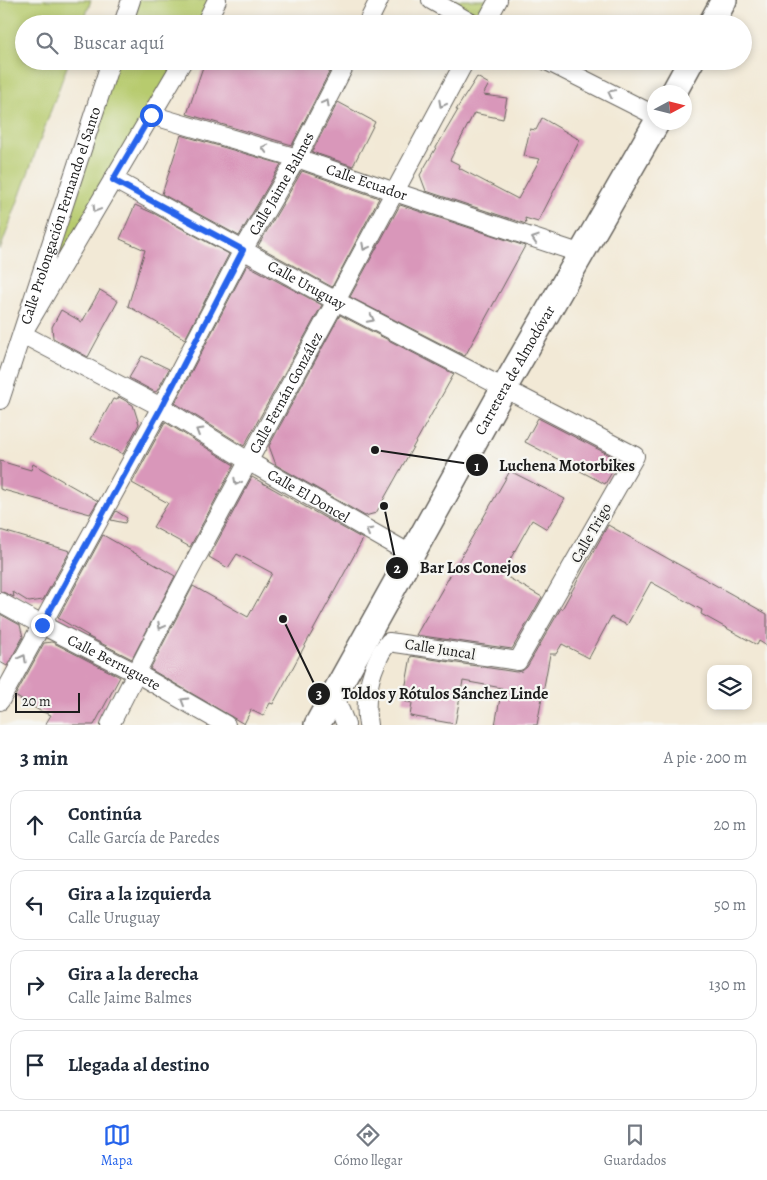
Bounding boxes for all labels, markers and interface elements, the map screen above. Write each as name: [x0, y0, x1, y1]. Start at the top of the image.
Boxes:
search box: [15, 15, 752, 70]
icon: search: [33, 29, 61, 57]
text: Buscar aquí: [73, 30, 164, 56]
north arrow: [647, 85, 692, 130]
one-way arrow: [607, 89, 616, 99]
one-way arrow: [320, 99, 330, 108]
one-way arrow: [438, 99, 448, 108]
street label: Calle Prolongación Fernando el Santo: [15, 104, 105, 327]
route start: [140, 104, 163, 127]
street label: Calle Jaime Balmes: [244, 128, 319, 239]
one-way arrow: [262, 144, 270, 154]
street label: Calle Ecuador: [323, 159, 410, 205]
one-way arrow: [92, 203, 102, 212]
one-way arrow: [532, 234, 540, 244]
one-way arrow: [361, 242, 371, 251]
street label: Calle Uruguay: [264, 256, 350, 315]
street label: Carretera de Almodóvar: [470, 302, 559, 439]
one-way arrow: [366, 313, 375, 323]
street label: Calle Fernán González: [244, 328, 327, 457]
one-way arrow: [195, 427, 204, 437]
callout: Luchena Motorbikes: [464, 450, 645, 481]
text: Luchena Motorbikes: [499, 455, 635, 477]
text: 1: [474, 456, 480, 476]
street label: Calle El Doncel: [264, 464, 354, 527]
one-way arrow: [233, 477, 243, 486]
street label: Calle Trigo: [566, 499, 616, 567]
one-way arrow: [366, 527, 375, 537]
callout: Bar Los Conejos: [385, 552, 536, 583]
text: Bar Los Conejos: [420, 557, 526, 579]
text: 2: [393, 558, 401, 578]
route end: [31, 614, 54, 637]
one-way arrow: [157, 621, 167, 630]
street label: Calle Berruguete: [64, 630, 165, 695]
street label: Calle Juncal: [403, 634, 477, 664]
one-way arrow: [17, 654, 27, 663]
map controls: [707, 665, 752, 710]
button: layers: [707, 665, 752, 710]
callout: Toldos y Rótulos Sánchez Linde: [307, 678, 559, 709]
text: Toldos y Rótulos Sánchez Linde: [342, 683, 549, 705]
text: 3: [316, 684, 322, 704]
scale bar: [15, 690, 80, 713]
text: 20 m: [22, 692, 51, 711]
one-way arrow: [180, 697, 189, 707]
text: 3 min: [20, 744, 68, 772]
text: A pie · 200 m: [664, 747, 747, 769]
text: Continúa: [68, 801, 142, 827]
icon: ahead: [21, 811, 49, 839]
text: 20 m: [713, 814, 746, 836]
text: Calle García de Paredes: [68, 827, 220, 849]
text: Gira a la izquierda: [68, 881, 211, 907]
icon: left: [21, 891, 49, 919]
text: 50 m: [714, 894, 746, 916]
text: Calle Uruguay: [68, 907, 160, 929]
text: Gira a la derecha: [68, 961, 199, 987]
icon: right: [21, 971, 49, 999]
text: 130 m: [709, 974, 746, 996]
text: Calle Jaime Balmes: [68, 987, 192, 1009]
icon: arrive: [21, 1051, 49, 1079]
text: Llegada al destino: [68, 1052, 210, 1078]
tab: Mapa: [101, 1121, 133, 1170]
tab: Cómo llegar: [334, 1121, 403, 1170]
tab: Guardados: [604, 1121, 666, 1170]

